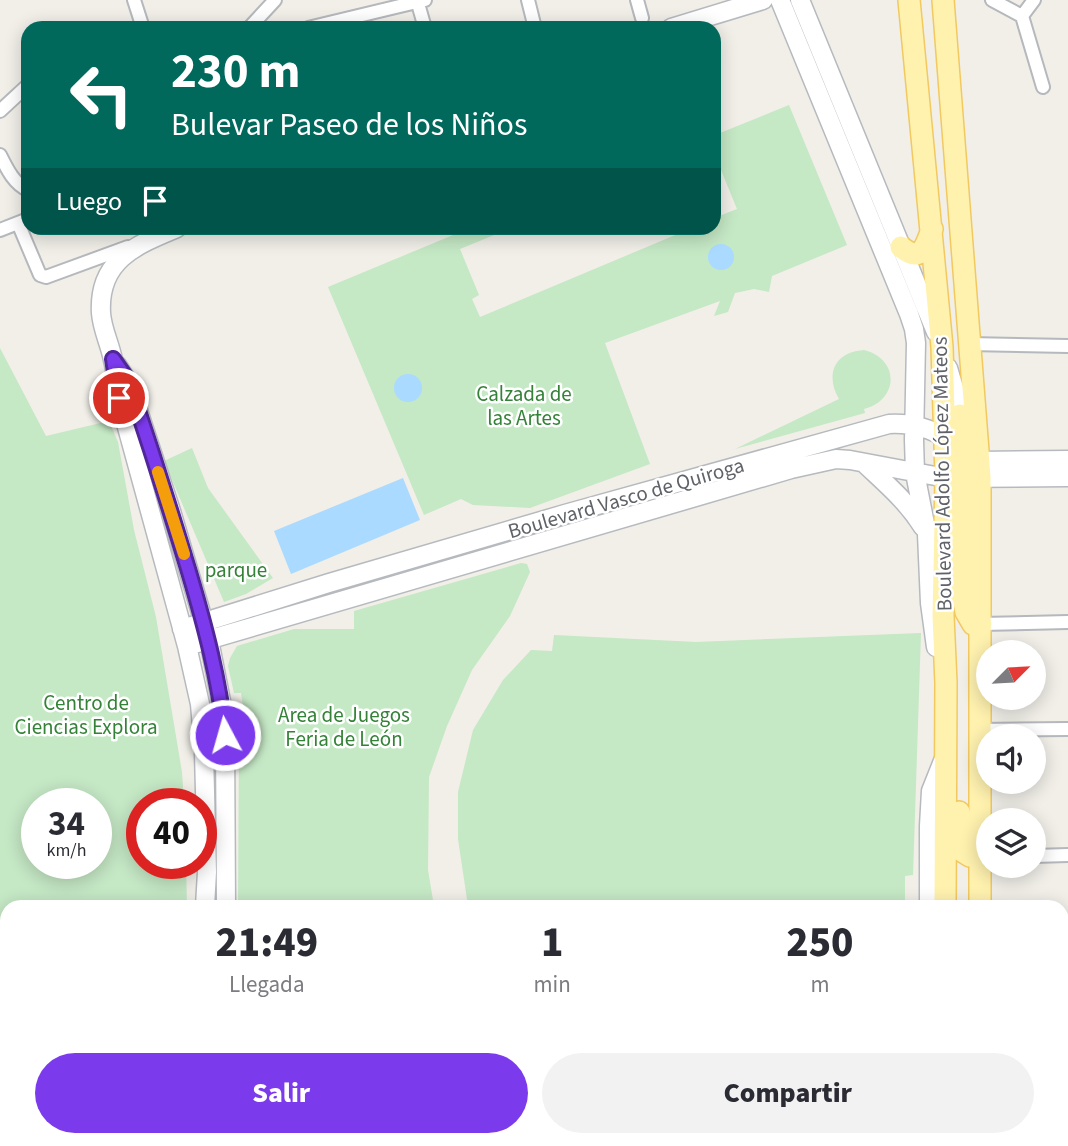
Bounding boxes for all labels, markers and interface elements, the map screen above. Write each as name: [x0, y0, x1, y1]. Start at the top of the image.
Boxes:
text: 230 m: [171, 37, 300, 107]
icon: left: [56, 49, 147, 140]
text: Bulevar Paseo de los Niños: [171, 102, 527, 148]
icon: arrive: [136, 182, 174, 220]
text: Luego: [56, 183, 122, 220]
street label: Boulevard Adolfo López Mateos: [925, 336, 959, 612]
pin: [89, 368, 149, 428]
icon: arrive: [100, 379, 138, 417]
park label: Calzada de las Artes: [476, 379, 572, 433]
street label: Boulevard Vasco de Quiroga: [504, 450, 748, 546]
park label: parque: [205, 555, 267, 585]
north arrow: [976, 640, 1046, 710]
map controls: [976, 640, 1046, 878]
park label: Centro de Ciencias Explora: [15, 688, 157, 742]
position arrow: [188, 698, 262, 772]
park label: Area de Juegos Feria de León: [278, 700, 410, 754]
button: sound: [976, 724, 1046, 794]
speed limit sign: 40: [126, 788, 217, 879]
text: 34: [48, 799, 85, 849]
button: layers: [976, 808, 1046, 878]
text: km/h: [47, 838, 86, 863]
text: 21:49: [215, 913, 318, 973]
text: 1: [541, 913, 563, 973]
text: 250: [786, 913, 854, 973]
text: Llegada: [229, 968, 304, 1001]
text: min: [534, 968, 571, 1001]
text: m: [810, 968, 829, 1001]
button: Salir: [35, 1053, 528, 1133]
button: Compartir: [542, 1053, 1034, 1133]

